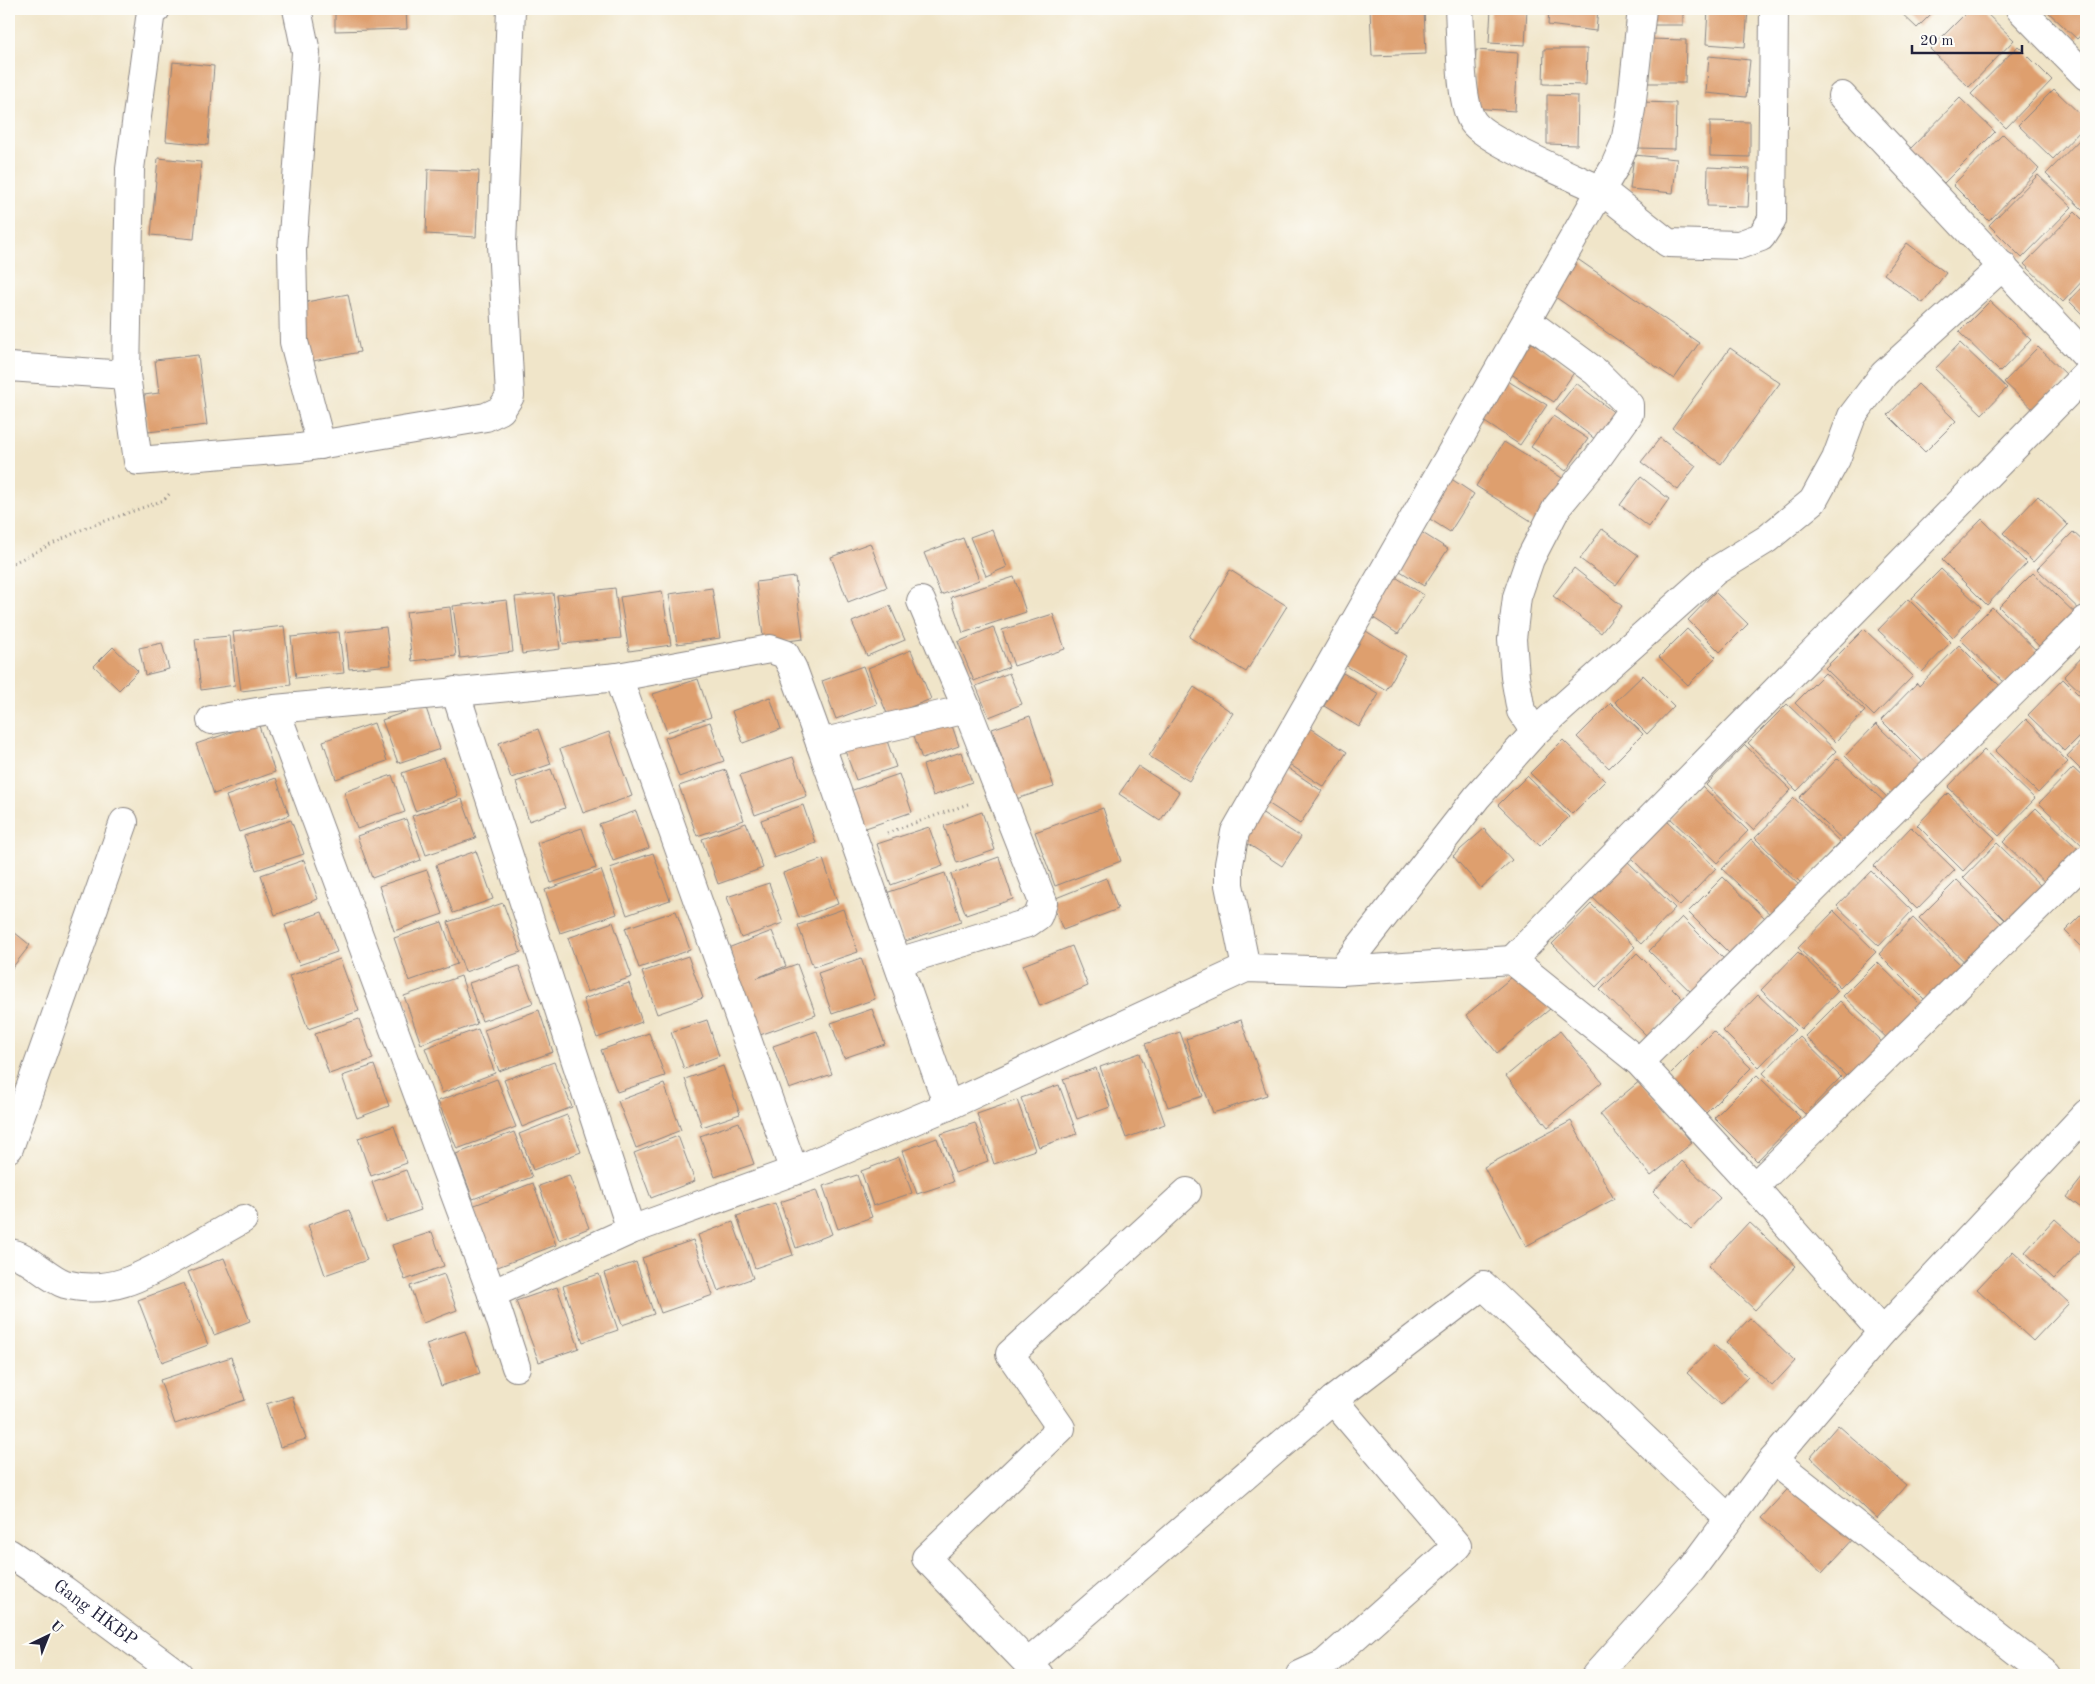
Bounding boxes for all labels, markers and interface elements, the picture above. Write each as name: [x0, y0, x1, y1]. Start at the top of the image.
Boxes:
scale bar: [1912, 22, 2022, 54]
text: 20 m: [1920, 34, 1954, 49]
street label: Gang HKBP: [50, 1577, 140, 1650]
north arrow: [22, 1612, 72, 1662]
text: U: [47, 1618, 65, 1636]

